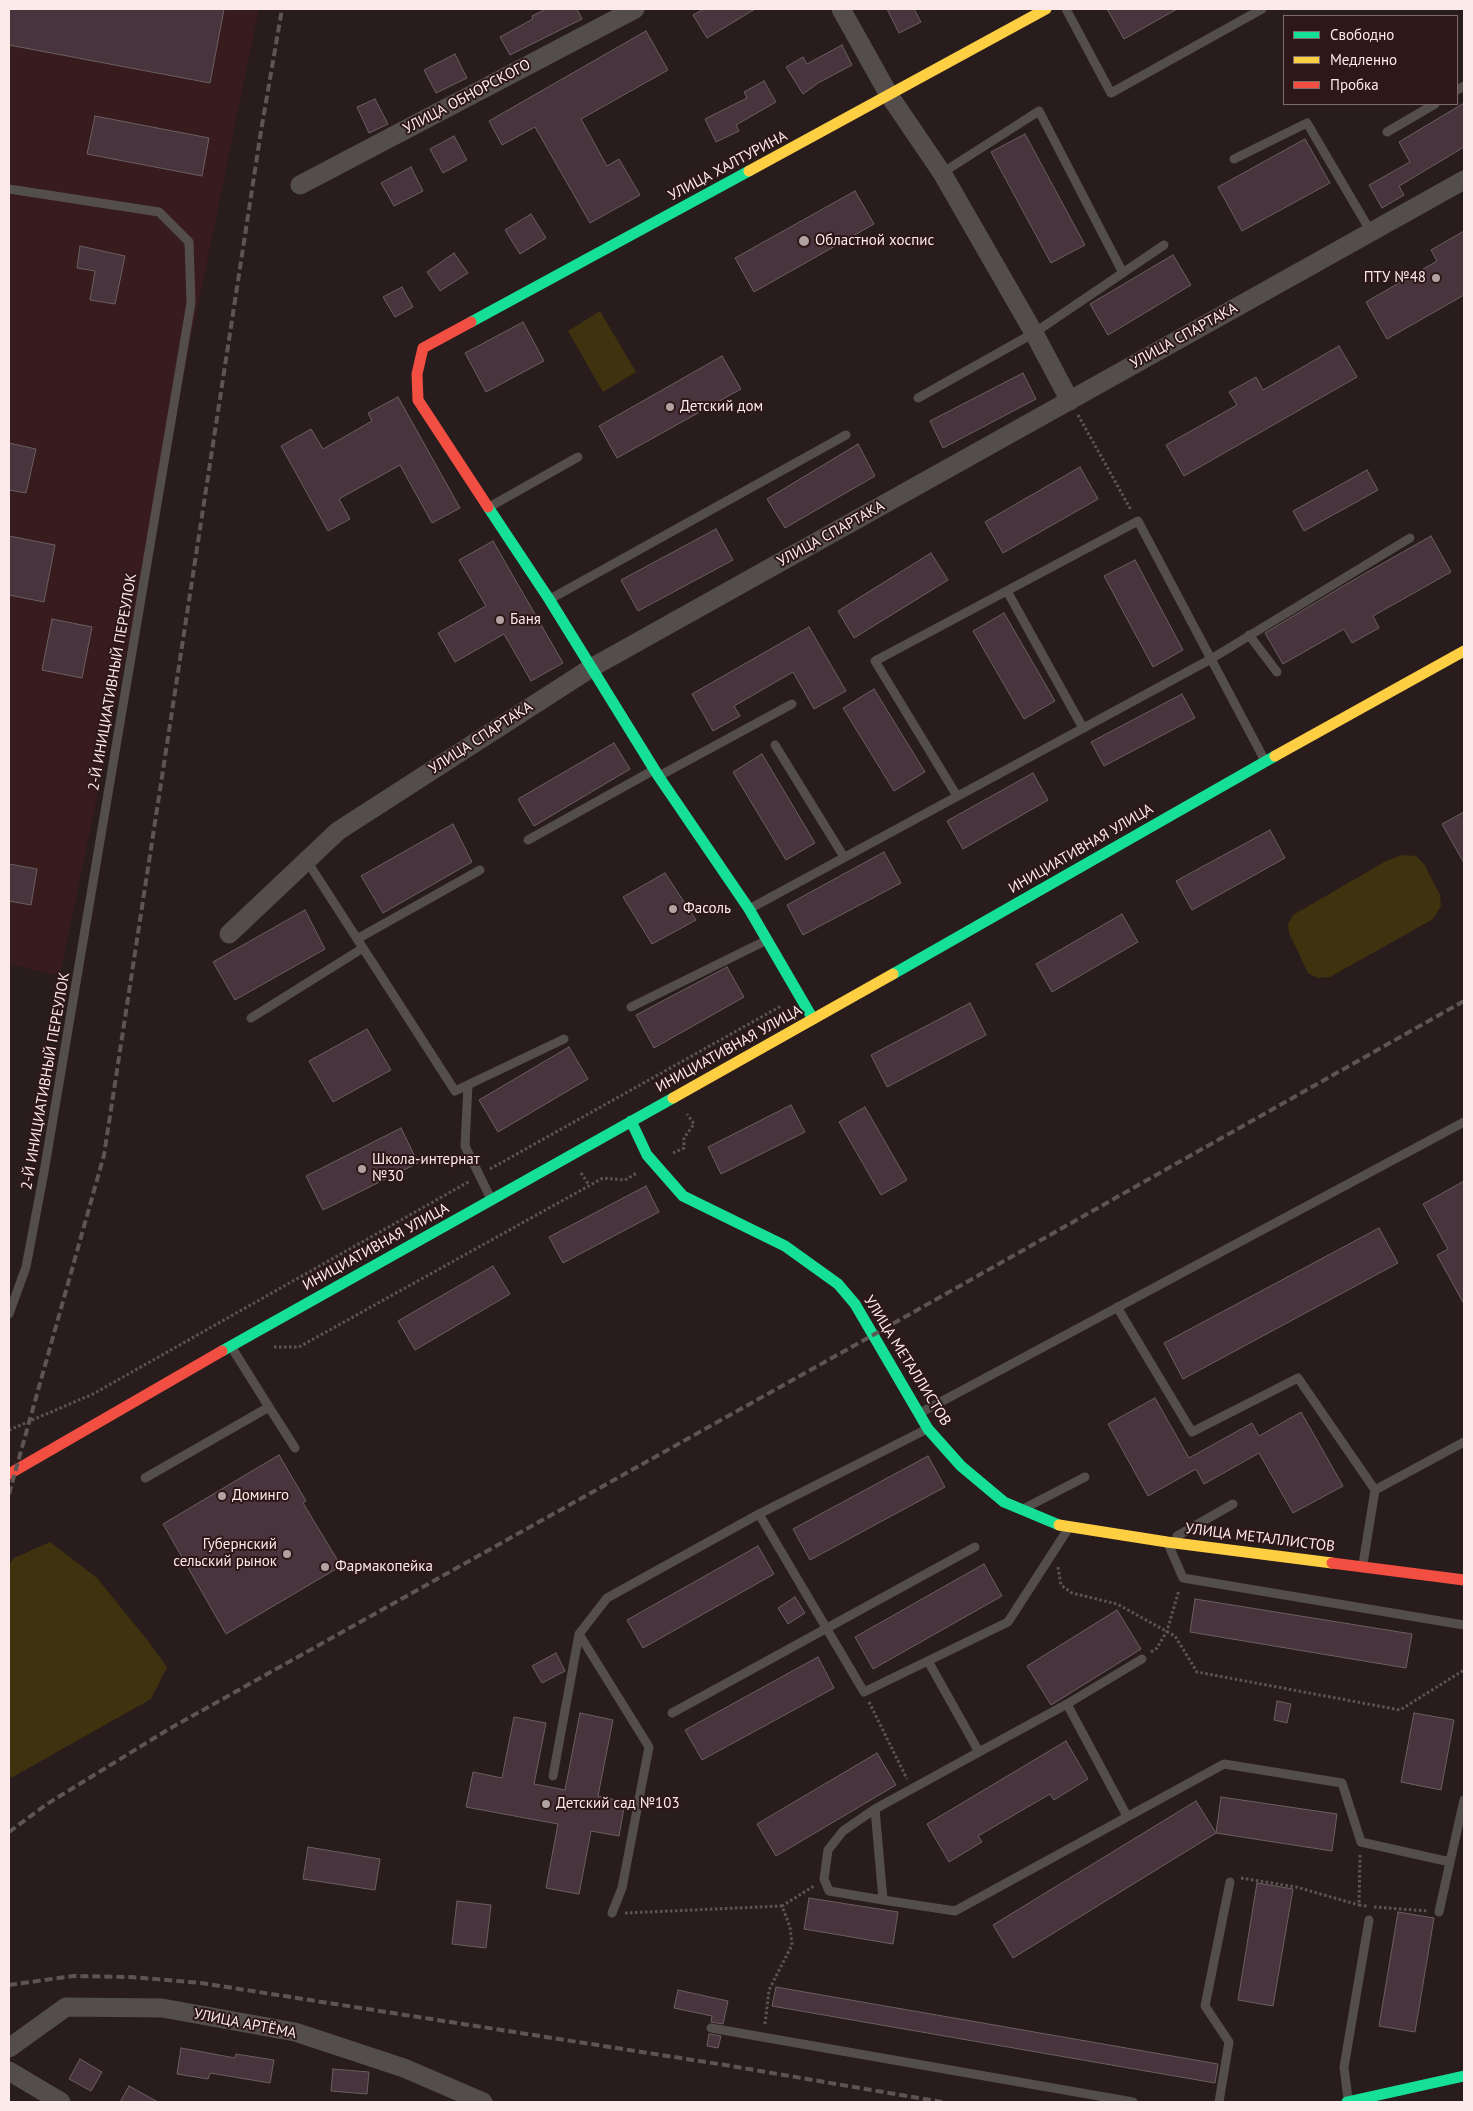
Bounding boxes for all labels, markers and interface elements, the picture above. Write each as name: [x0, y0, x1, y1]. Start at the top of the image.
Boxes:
legend: [1283, 15, 1458, 105]
text: Свободно: [1330, 25, 1394, 44]
text: Медленно: [1330, 50, 1397, 69]
street label: УЛИЦА ОБНОРСКОГО: [400, 56, 534, 138]
text: Пробка: [1330, 75, 1379, 94]
street label: УЛИЦА ХАЛТУРИНА: [666, 127, 790, 205]
place label: Областной хоспис: [815, 232, 934, 250]
marker: Областной хоспис: [797, 234, 811, 248]
place label: ПТУ №48: [1364, 269, 1426, 287]
marker: ПТУ №48: [1430, 272, 1442, 284]
street label: УЛИЦА СПАРТАКА: [1127, 299, 1241, 373]
place label: Детский дом: [680, 398, 763, 416]
marker: Детский дом: [664, 401, 676, 413]
street label: УЛИЦА СПАРТАКА: [774, 497, 888, 571]
street label: 2-Й ИНИЦИАТИВНЫЙ ПЕРЕУЛОК: [85, 572, 141, 792]
place label: Баня: [510, 611, 541, 629]
marker: Баня: [494, 614, 506, 626]
street label: УЛИЦА СПАРТАКА: [426, 698, 536, 778]
street label: ИНИЦИАТИВНАЯ УЛИЦА: [1005, 800, 1157, 898]
place label: Фасоль: [683, 900, 731, 918]
marker: Фасоль: [667, 903, 679, 915]
street label: 2-Й ИНИЦИАТИВНЫЙ ПЕРЕУЛОК: [18, 971, 74, 1191]
street label: ИНИЦИАТИВНАЯ УЛИЦА: [653, 1001, 805, 1097]
place label: Школа-интернат №30: [372, 1151, 480, 1186]
marker: Школа-интернат №30: [356, 1163, 368, 1175]
street label: ИНИЦИАТИВНАЯ УЛИЦА: [300, 1199, 452, 1295]
street label: УЛИЦА МЕТАЛЛИСТОВ: [860, 1292, 954, 1430]
place label: Доминго: [232, 1487, 289, 1505]
marker: Доминго: [216, 1490, 228, 1502]
street label: УЛИЦА МЕТАЛЛИСТОВ: [1184, 1520, 1336, 1556]
place label: Губернский сельский рынок: [173, 1536, 277, 1571]
marker: Губернский сельский рынок: [281, 1548, 293, 1560]
place label: Фармакопейка: [335, 1558, 433, 1576]
marker: Фармакопейка: [319, 1561, 331, 1573]
place label: Детский сад №103: [556, 1795, 680, 1813]
marker: Детский сад №103: [540, 1798, 552, 1810]
street label: УЛИЦА АРТЁМА: [192, 2005, 298, 2043]

